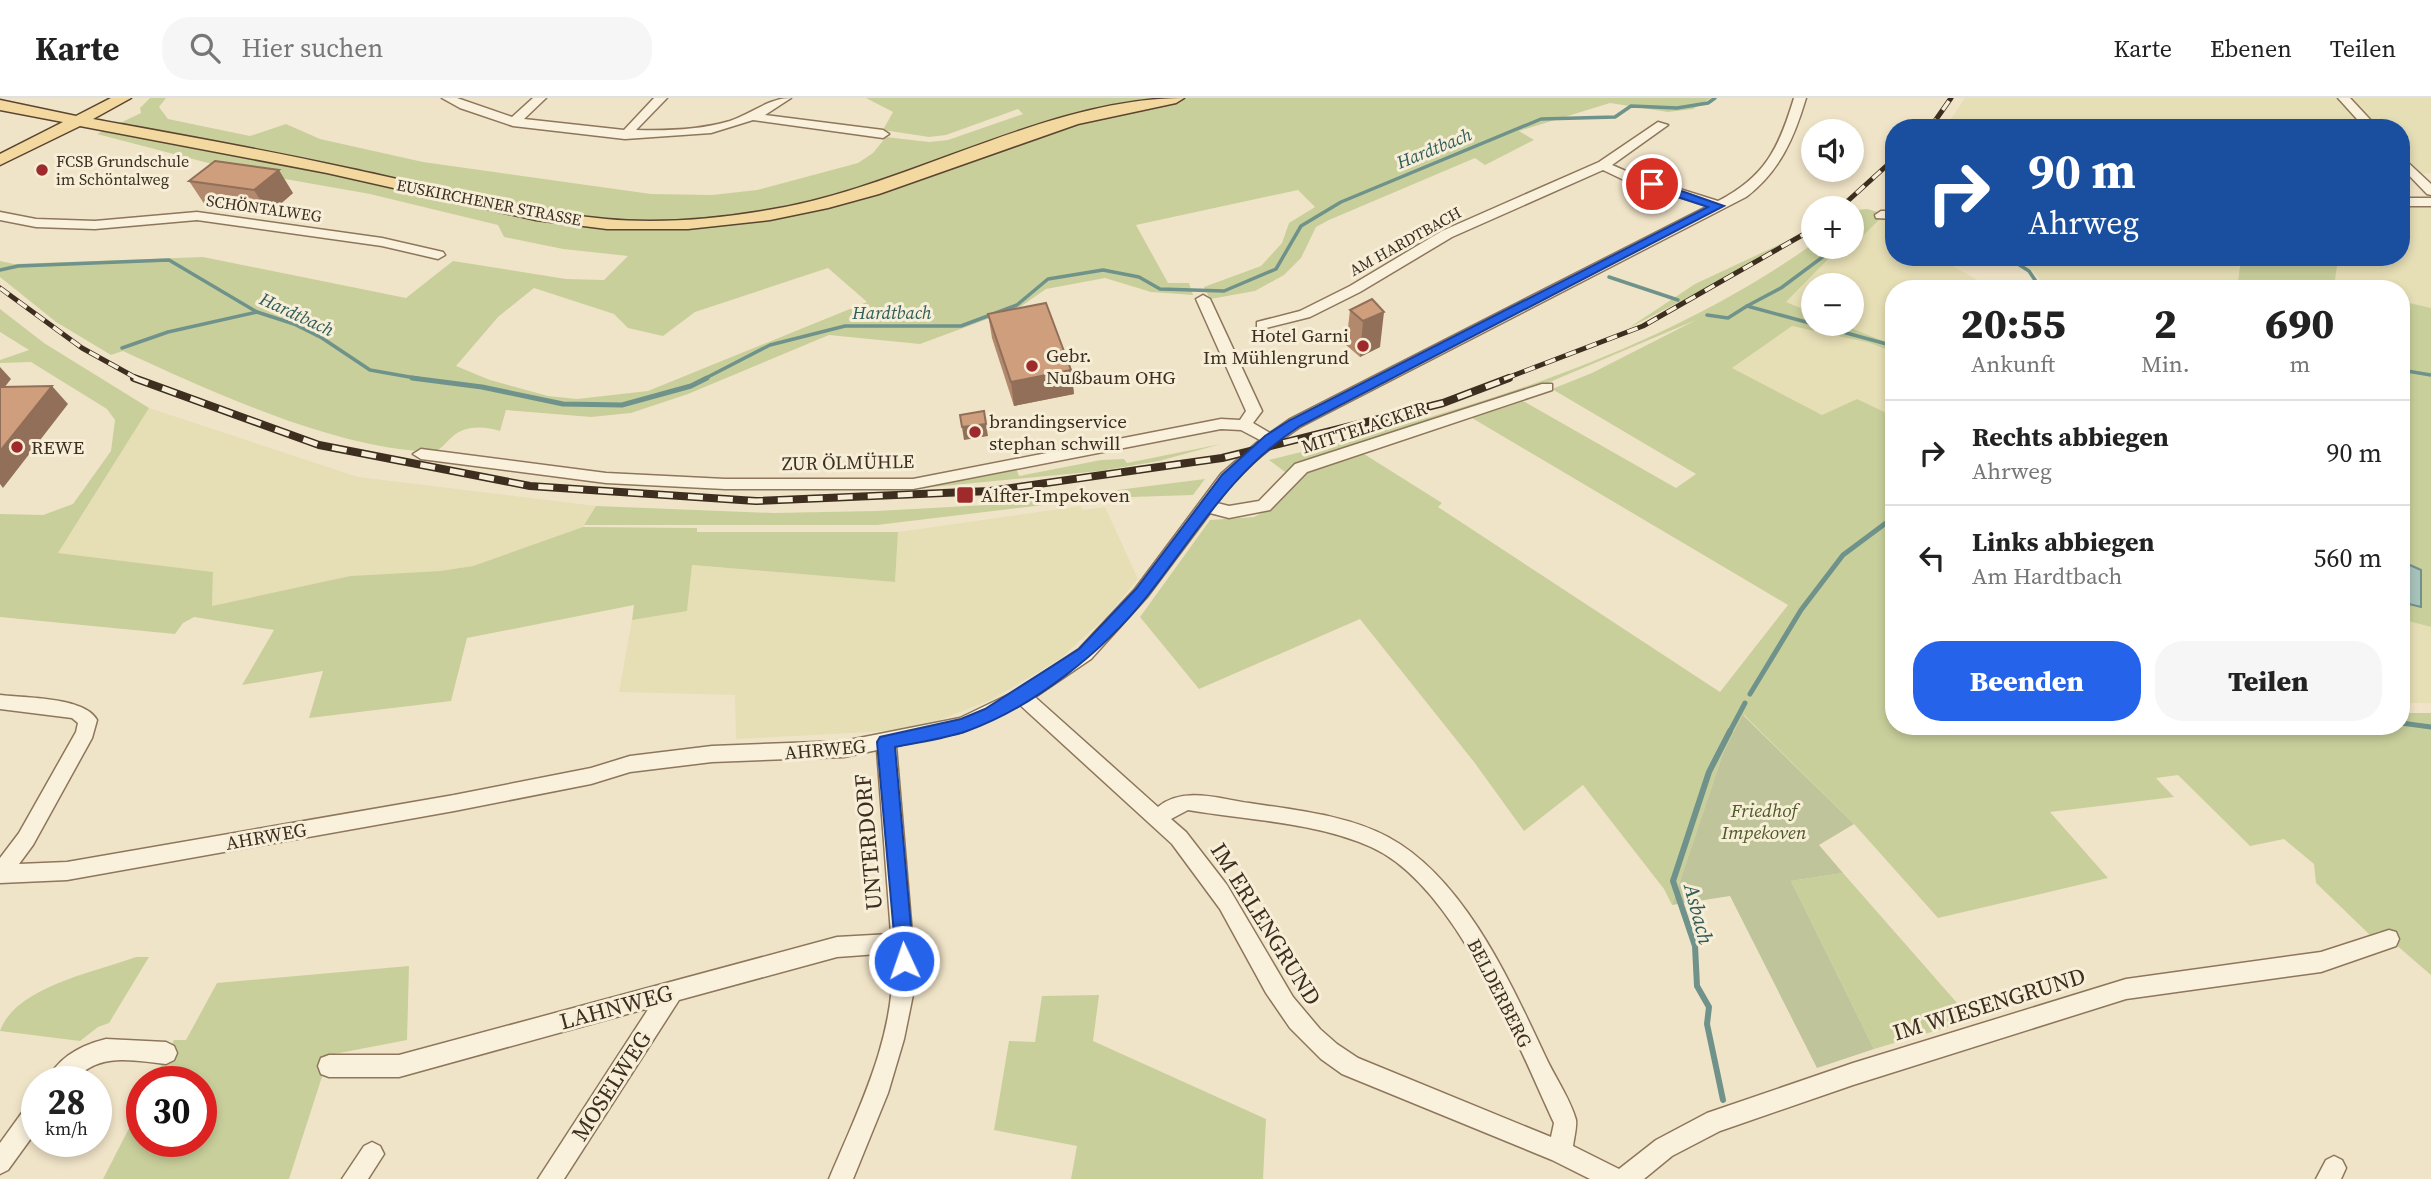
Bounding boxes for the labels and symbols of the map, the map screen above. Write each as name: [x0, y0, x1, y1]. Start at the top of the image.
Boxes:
water label: Hardtbach: [1392, 121, 1476, 175]
place label: FCSB Grundschule im Schöntalweg: [56, 150, 189, 190]
pin: [1622, 154, 1682, 214]
marker: FCSB Grundschule im Schöntalweg: [34, 162, 50, 178]
street label: EUSKIRCHENER STRASSE: [395, 173, 584, 231]
street label: SCHÖNTALWEG: [205, 189, 323, 227]
street label: AM HARDTBACH: [1345, 201, 1465, 281]
water label: Hardtbach: [255, 285, 338, 342]
water label: Hardtbach: [851, 300, 932, 325]
place label: Hotel Garni Im Mühlengrund: [1203, 322, 1349, 370]
marker: Hotel Garni Im Mühlengrund: [1355, 338, 1371, 354]
place label: Gebr. Nußbaum OHG: [1046, 342, 1175, 390]
marker: Gebr. Nußbaum OHG: [1024, 358, 1040, 374]
street label: MITTELACKER: [1298, 394, 1431, 460]
place label: brandingservice stephan schwill: [989, 408, 1127, 456]
marker: brandingservice stephan schwill: [967, 424, 983, 440]
place label: REWE: [31, 434, 84, 460]
marker: REWE: [9, 439, 25, 455]
street label: ZUR ÖLMÜHLE: [782, 448, 914, 476]
place label: Alfter-Impekoven: [981, 482, 1130, 508]
marker: Alfter-Impekoven: [955, 485, 975, 505]
street label: AHRWEG: [783, 732, 867, 766]
street label: UNTERDORF: [846, 773, 890, 911]
park label: Friedhof Impekoven: [1721, 797, 1807, 845]
street label: AHRWEG: [224, 816, 308, 856]
street label: IM ERLENGRUND: [1203, 837, 1329, 1011]
water label: Asbach: [1677, 879, 1721, 948]
position arrow: [867, 924, 941, 998]
street label: BELDERBERG: [1462, 934, 1539, 1052]
street label: IM WIESENGRUND: [1889, 960, 2089, 1048]
street label: LAHNWEG: [556, 977, 676, 1037]
street label: MOSELWEG: [564, 1025, 659, 1147]
speed limit sign: 30: [126, 1066, 217, 1157]

